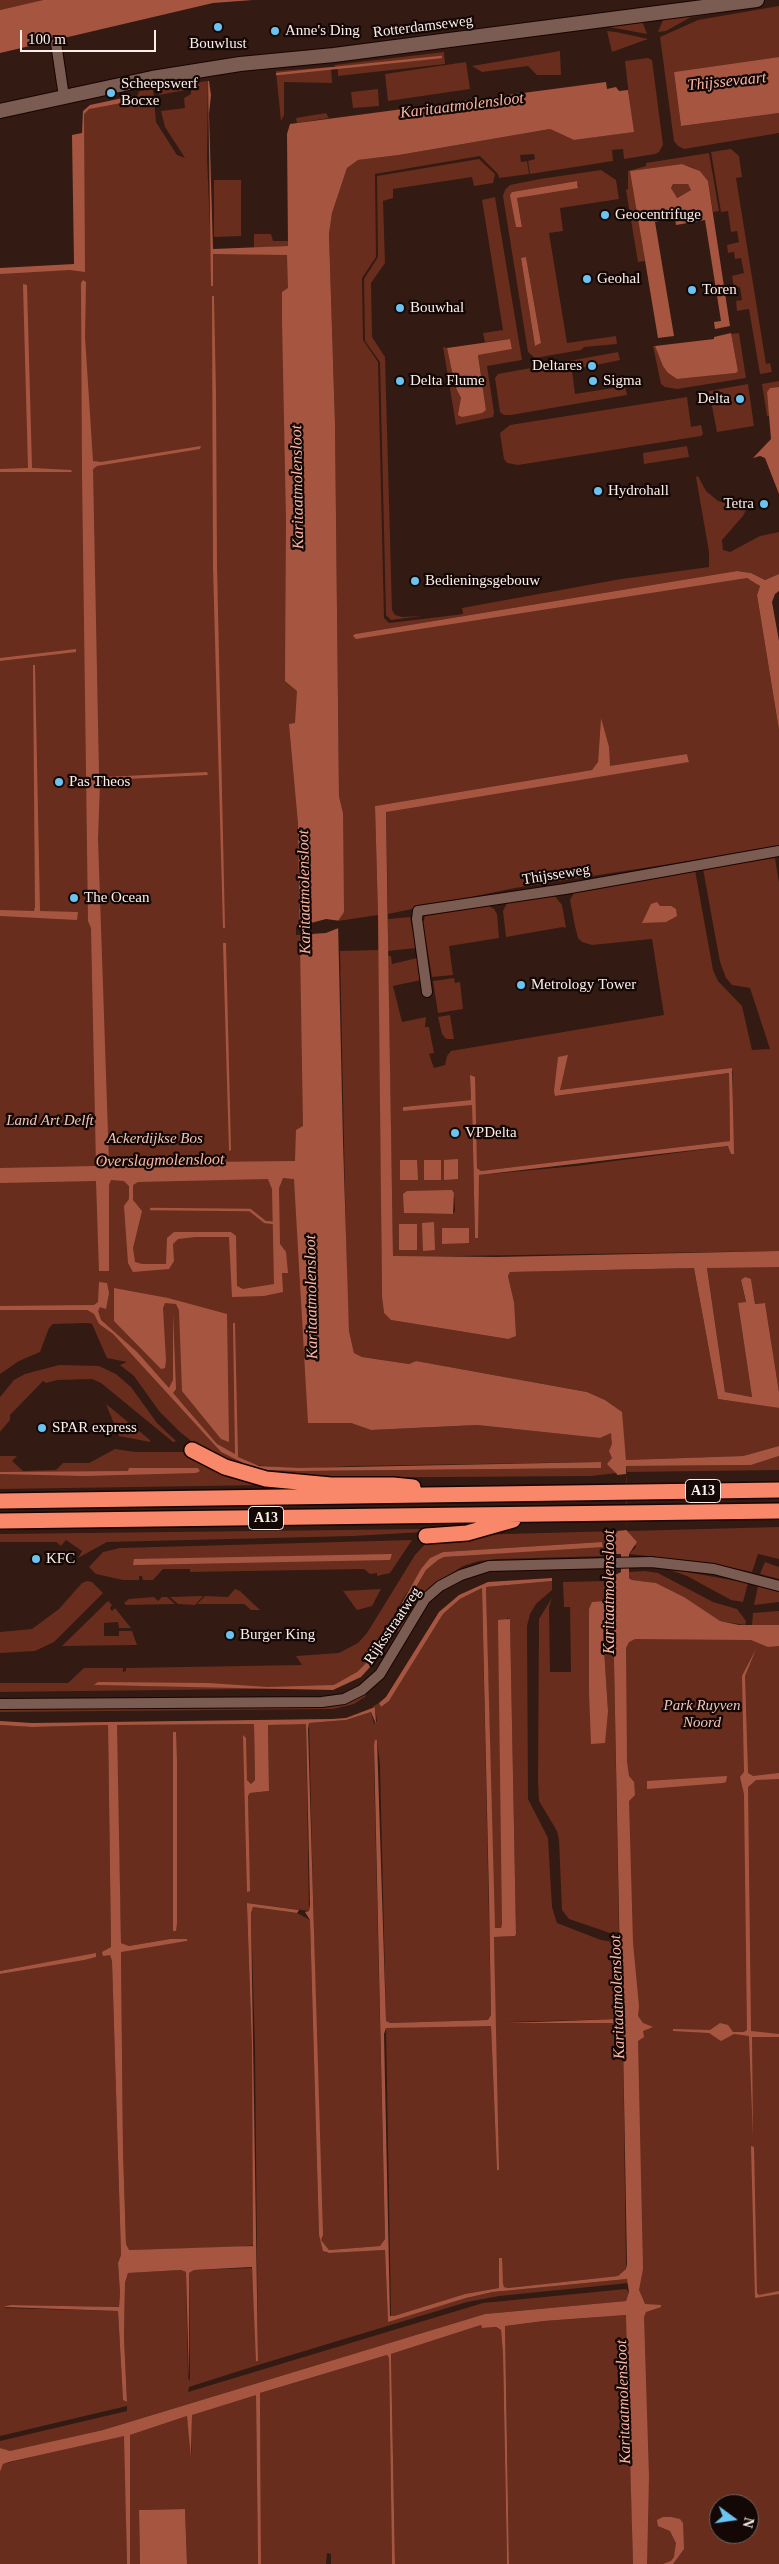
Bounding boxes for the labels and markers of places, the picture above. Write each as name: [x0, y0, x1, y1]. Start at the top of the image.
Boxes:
marker: Bouwlust: [212, 21, 224, 33]
place label: Anne's Ding: [285, 22, 360, 40]
marker: Anne's Ding: [269, 25, 281, 37]
place label: Bouwlust: [189, 35, 247, 53]
place label: Scheepswerf Bocxe: [121, 75, 198, 110]
marker: Scheepswerf Bocxe: [105, 87, 117, 99]
place label: Geocentrifuge: [615, 206, 701, 224]
marker: Geocentrifuge: [599, 209, 611, 221]
place label: Geohal: [597, 270, 640, 288]
marker: Geohal: [581, 273, 593, 285]
place label: Toren: [702, 281, 737, 299]
marker: Toren: [686, 284, 698, 296]
place label: Bouwhal: [410, 299, 464, 317]
marker: Bouwhal: [394, 302, 406, 314]
place label: Deltares: [532, 357, 582, 375]
marker: Deltares: [586, 360, 598, 372]
place label: Delta Flume: [410, 372, 485, 390]
place label: Sigma: [603, 372, 641, 390]
marker: Delta Flume: [394, 375, 406, 387]
marker: Sigma: [587, 375, 599, 387]
place label: Delta: [698, 390, 730, 408]
marker: Delta: [734, 393, 746, 405]
place label: Hydrohall: [608, 482, 669, 500]
marker: Hydrohall: [592, 485, 604, 497]
place label: Tetra: [723, 495, 754, 513]
marker: Tetra: [758, 498, 770, 510]
place label: Bedieningsgebouw: [425, 572, 540, 590]
marker: Bedieningsgebouw: [409, 575, 421, 587]
place label: Pas Theos: [69, 773, 130, 791]
marker: Pas Theos: [53, 776, 65, 788]
place label: The Ocean: [84, 889, 149, 907]
marker: The Ocean: [68, 892, 80, 904]
place label: Metrology Tower: [531, 976, 636, 994]
marker: Metrology Tower: [515, 979, 527, 991]
place label: VPDelta: [465, 1124, 517, 1142]
marker: VPDelta: [449, 1127, 461, 1139]
place label: SPAR express: [52, 1419, 137, 1437]
marker: SPAR express: [36, 1422, 48, 1434]
place label: KFC: [46, 1550, 75, 1568]
marker: KFC: [30, 1553, 42, 1565]
place label: Burger King: [240, 1626, 315, 1644]
marker: Burger King: [224, 1629, 236, 1641]

